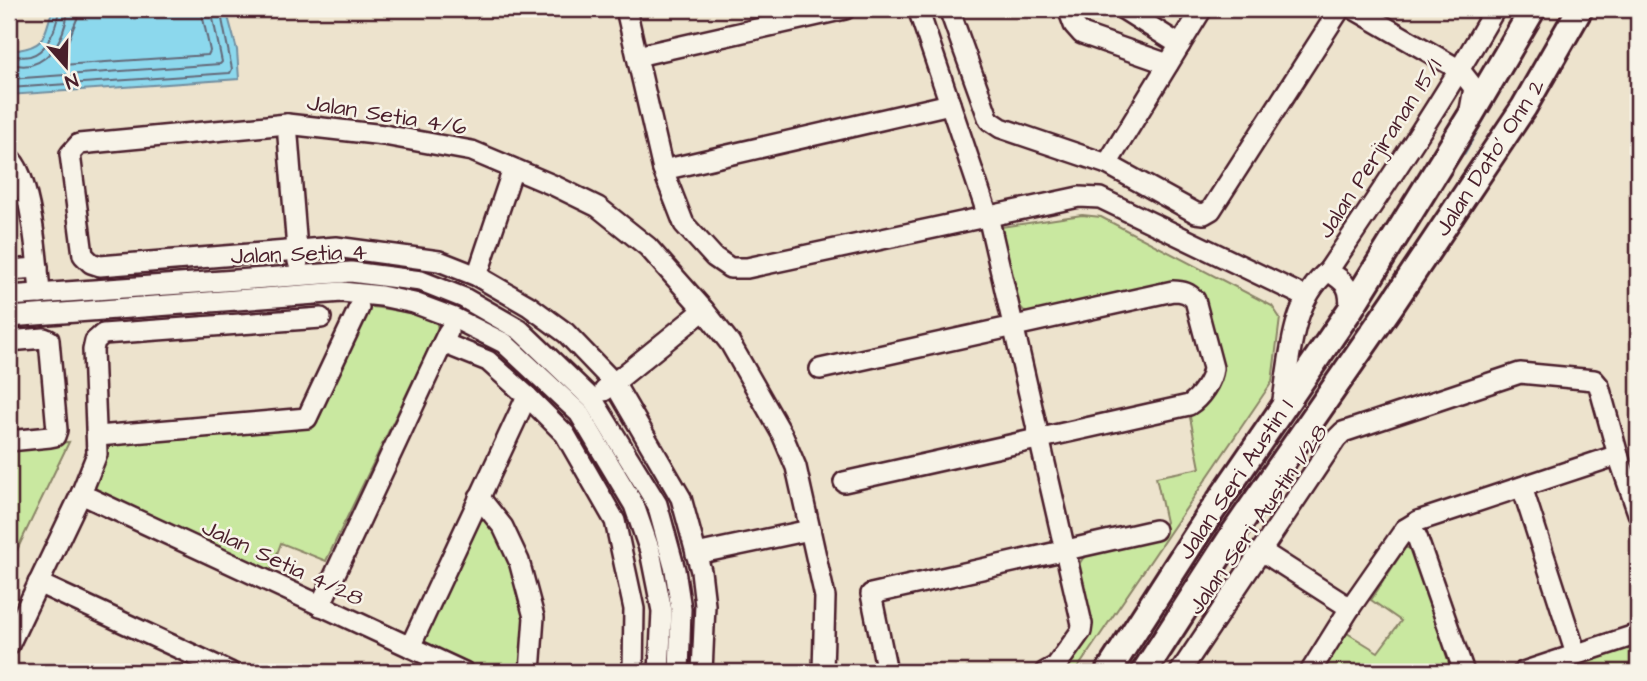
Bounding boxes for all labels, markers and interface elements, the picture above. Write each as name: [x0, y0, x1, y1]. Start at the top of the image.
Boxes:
north arrow: [32, 32, 102, 102]
street label: Jalan Perjiranan 15/1: [1310, 52, 1450, 245]
text: N: [61, 66, 82, 95]
street label: Jalan Dato' Onn 2: [1427, 72, 1553, 243]
street label: Jalan Setia 4/6: [305, 87, 469, 143]
street label: Jalan Setia 4: [230, 236, 368, 272]
street label: Jalan Seri Austin 1: [1170, 393, 1301, 566]
street label: Jalan Seri Austin 1/28: [1180, 418, 1336, 621]
street label: Jalan Setia 4/28: [197, 511, 369, 614]

